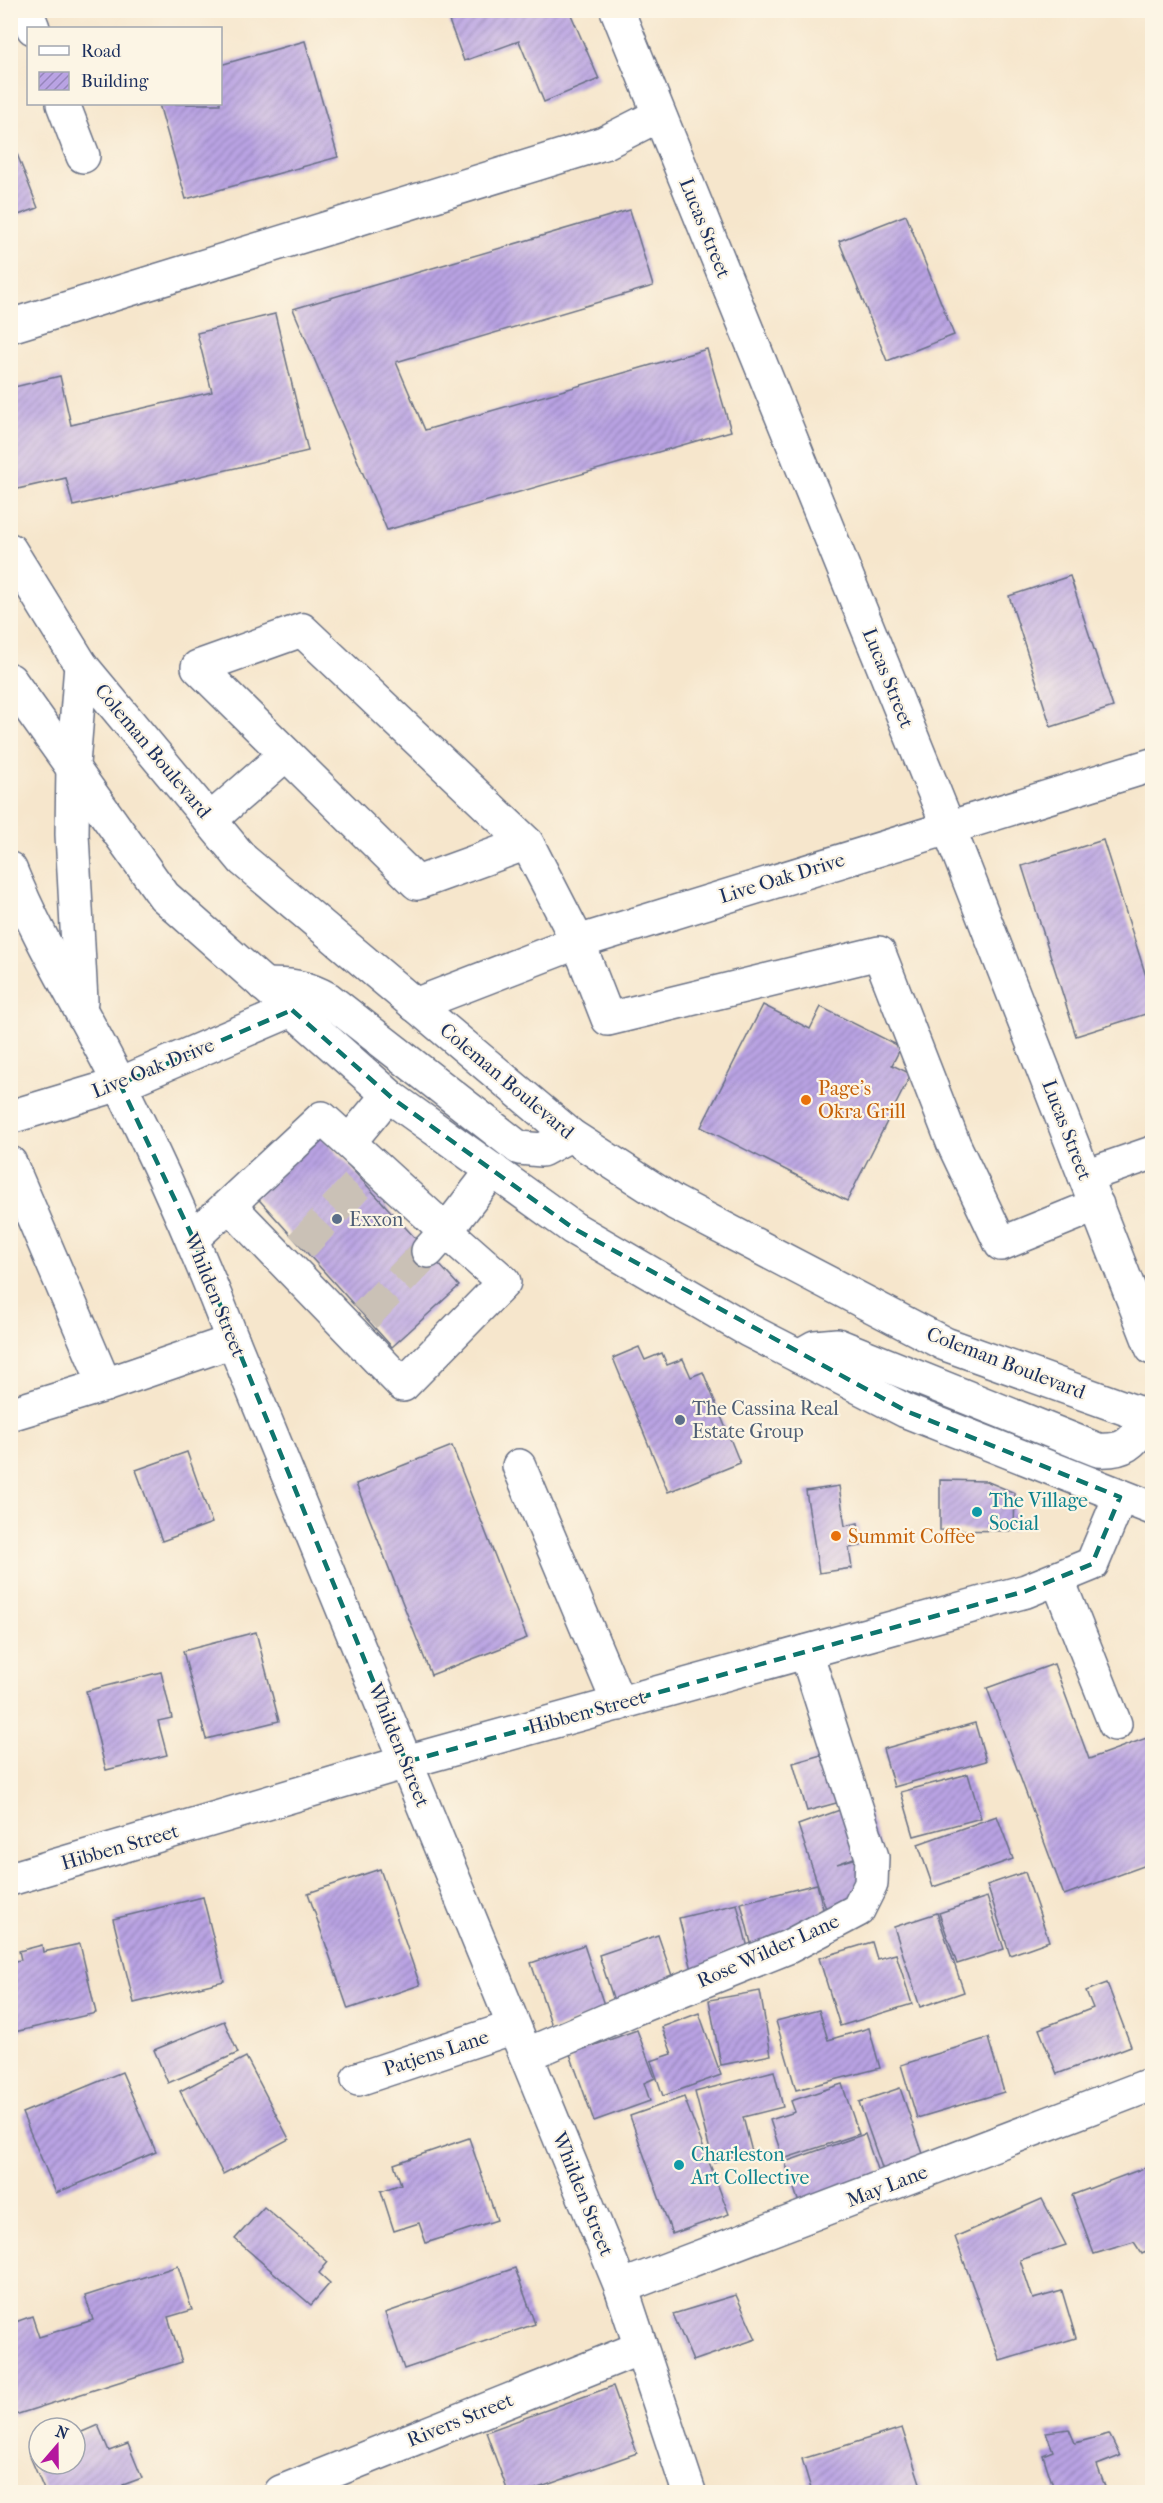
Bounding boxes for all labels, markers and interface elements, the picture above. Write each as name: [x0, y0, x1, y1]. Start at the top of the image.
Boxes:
legend: [27, 27, 222, 105]
text: Road: [81, 41, 121, 62]
text: Building: [81, 71, 149, 92]
street label: Lucas Street: [675, 175, 735, 281]
street label: Lucas Street: [858, 625, 918, 731]
street label: Coleman Boulevard: [90, 679, 217, 824]
street label: Live Oak Drive: [717, 848, 848, 908]
street label: Coleman Boulevard: [435, 1018, 580, 1145]
street label: Live Oak Drive: [88, 1033, 218, 1103]
street label: Lucas Street: [1037, 1076, 1097, 1184]
place label: Page's Okra Grill: [818, 1077, 906, 1123]
marker: Page's Okra Grill: [799, 1093, 813, 1107]
place label: Exxon: [349, 1208, 404, 1231]
marker: Exxon: [330, 1212, 344, 1226]
street label: Whilden Street: [179, 1229, 250, 1360]
street label: Coleman Boulevard: [923, 1322, 1090, 1404]
place label: The Cassina Real Estate Group: [692, 1397, 839, 1443]
marker: The Cassina Real Estate Group: [673, 1413, 687, 1427]
place label: The Village Social: [989, 1489, 1088, 1535]
marker: The Village Social: [970, 1505, 984, 1519]
place label: Summit Coffee: [848, 1525, 975, 1548]
marker: Summit Coffee: [829, 1529, 843, 1543]
street label: Whilden Street: [363, 1679, 434, 1810]
street label: Hibben Street: [526, 1685, 648, 1739]
street label: Hibben Street: [59, 1819, 181, 1875]
street label: Rose Wilder Lane: [693, 1909, 843, 1993]
street label: Patjens Lane: [380, 2025, 492, 2081]
street label: Whilden Street: [547, 2128, 618, 2259]
place label: Charleston Art Collective: [690, 2143, 809, 2189]
marker: Charleston Art Collective: [672, 2158, 686, 2172]
street label: May Lane: [843, 2160, 931, 2212]
street label: Rivers Street: [404, 2388, 516, 2452]
north arrow: [27, 2416, 87, 2476]
text: N: [53, 2421, 72, 2444]

